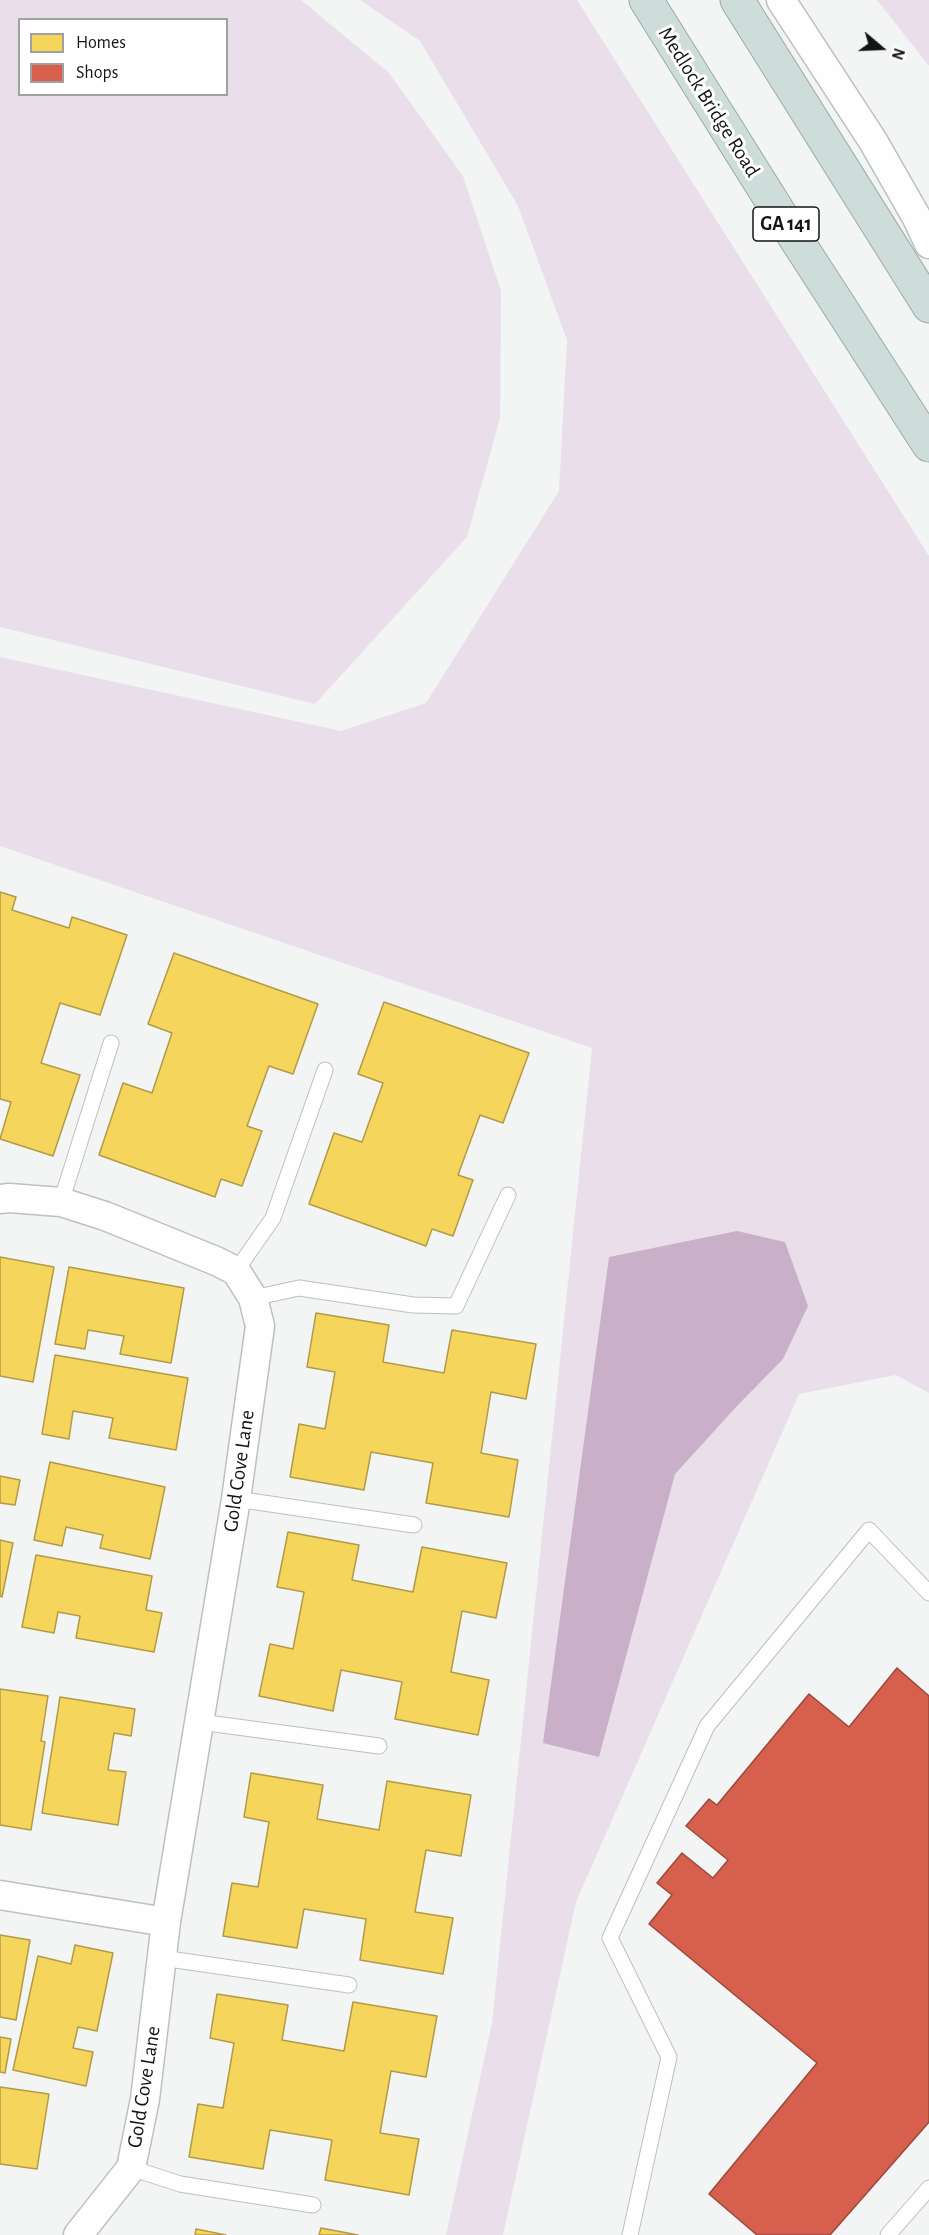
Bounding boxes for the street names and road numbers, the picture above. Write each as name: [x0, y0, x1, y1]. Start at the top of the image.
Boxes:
street label: Medlock Bridge Road: [653, 22, 765, 182]
road number: GA 141: [753, 207, 819, 241]
street label: Gold Cove Lane: [218, 1408, 260, 1534]
street label: Gold Cove Lane: [122, 2024, 166, 2150]

